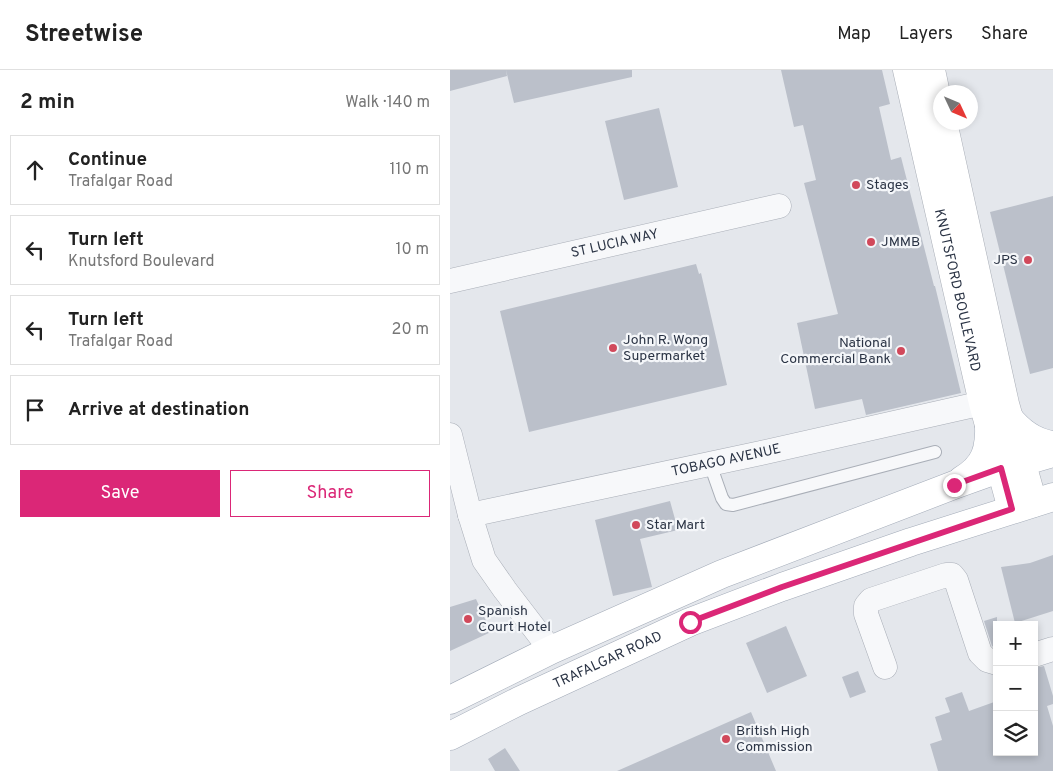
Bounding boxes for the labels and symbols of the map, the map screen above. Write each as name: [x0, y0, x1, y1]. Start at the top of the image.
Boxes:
north arrow: [933, 85, 978, 130]
place label: Stages: [866, 177, 909, 194]
marker: Stages: [850, 179, 862, 191]
street label: KNUTSFORD BOULEVARD: [930, 207, 984, 373]
street label: ST LUCIA WAY: [569, 225, 660, 262]
place label: JMMB: [881, 234, 920, 251]
marker: JMMB: [865, 236, 877, 248]
place label: JPS: [993, 252, 1018, 269]
marker: JPS: [1022, 254, 1034, 266]
place label: John R. Wong Supermarket: [623, 332, 708, 365]
place label: National Commercial Bank: [780, 335, 891, 368]
marker: John R. Wong Supermarket: [607, 342, 619, 354]
marker: National Commercial Bank: [895, 345, 907, 357]
street label: TOBAGO AVENUE: [670, 440, 783, 480]
route end: [943, 474, 966, 497]
place label: Star Mart: [646, 517, 705, 534]
marker: Star Mart: [630, 519, 642, 531]
place label: Spanish Court Hotel: [478, 603, 551, 636]
route start: [679, 611, 702, 634]
marker: Spanish Court Hotel: [462, 613, 474, 625]
street label: TRAFALGAR ROAD: [550, 628, 665, 693]
place label: British High Commission: [736, 723, 813, 756]
marker: British High Commission: [720, 733, 732, 745]

